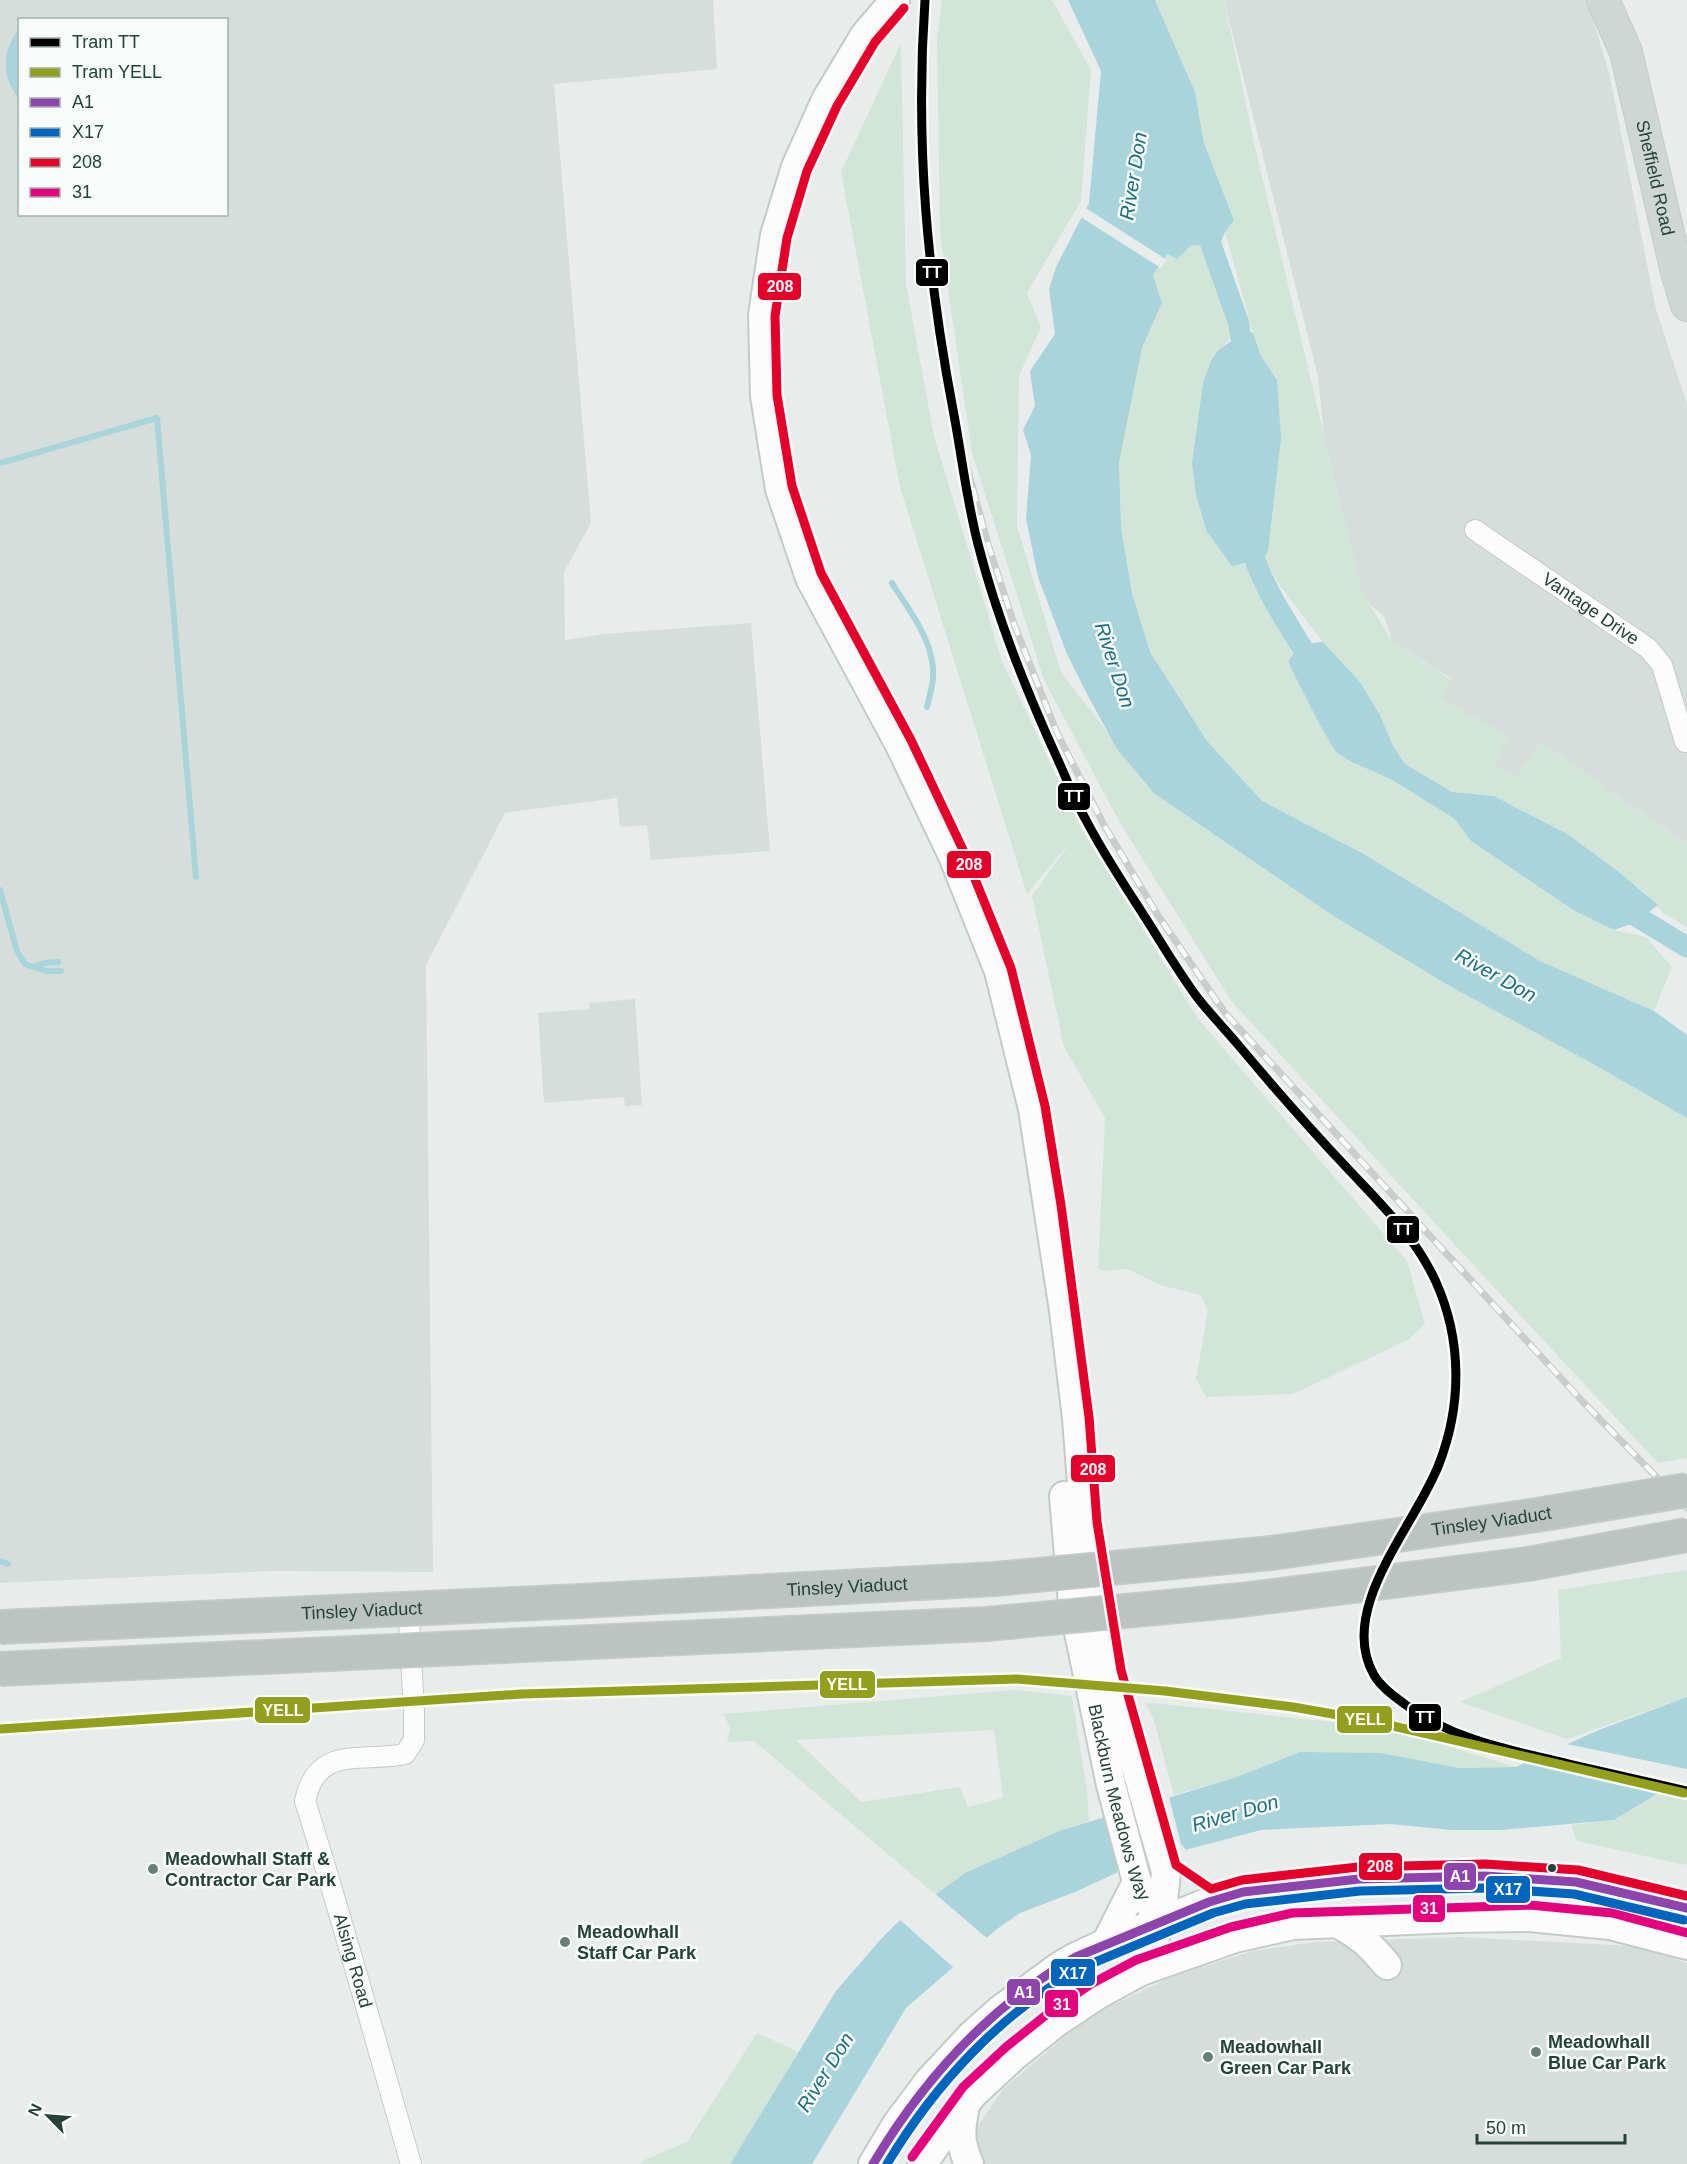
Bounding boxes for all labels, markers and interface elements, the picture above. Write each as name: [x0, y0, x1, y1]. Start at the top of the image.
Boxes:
legend: [18, 18, 228, 216]
text: Tram TT: [72, 32, 140, 52]
text: Tram YELL: [72, 62, 162, 82]
text: A1: [72, 92, 94, 112]
street label: Sheffield Road: [1632, 118, 1678, 237]
text: X17: [72, 122, 104, 142]
water label: River Don: [1115, 130, 1151, 222]
text: 208: [72, 152, 102, 172]
text: 31: [72, 182, 92, 202]
line badge: TT: [915, 258, 949, 287]
text: TT: [922, 264, 942, 281]
line badge: 208: [757, 272, 802, 301]
text: 208: [767, 278, 793, 295]
street label: Vantage Drive: [1538, 569, 1643, 649]
water label: River Don: [1091, 619, 1139, 711]
line badge: TT: [1057, 782, 1091, 811]
text: TT: [1064, 788, 1084, 805]
line badge: 208: [946, 850, 992, 879]
text: 208: [956, 856, 982, 873]
water label: River Don: [1452, 944, 1540, 1006]
line badge: TT: [1386, 1215, 1420, 1244]
text: TT: [1393, 1221, 1413, 1238]
line badge: 208: [1070, 1454, 1116, 1483]
text: 208: [1080, 1461, 1106, 1478]
street label: Tinsley Viaduct: [1430, 1503, 1553, 1540]
street label: Tinsley Viaduct: [786, 1574, 908, 1600]
street label: Tinsley Viaduct: [301, 1598, 423, 1624]
line badge: YELL: [819, 1670, 876, 1699]
text: YELL: [827, 1676, 868, 1693]
line badge: YELL: [254, 1696, 311, 1724]
text: YELL: [263, 1702, 304, 1719]
street label: Blackburn Meadows Way: [1084, 1702, 1155, 1904]
line badge: TT: [1408, 1703, 1442, 1732]
line badge: YELL: [1336, 1705, 1393, 1734]
text: TT: [1415, 1709, 1435, 1726]
text: YELL: [1345, 1711, 1386, 1728]
water label: River Don: [1189, 1790, 1281, 1836]
place label: Meadowhall Staff & Contractor Car Park: [165, 1849, 337, 1890]
line badge: 208: [1358, 1852, 1403, 1881]
text: 208: [1367, 1858, 1393, 1875]
marker: Meadowhall Staff & Contractor Car Park: [146, 1862, 160, 1876]
line badge: A1: [1443, 1862, 1477, 1891]
unlabelled marker: [1546, 1862, 1558, 1874]
text: A1: [1450, 1868, 1470, 1885]
line badge: X17: [1485, 1875, 1531, 1904]
text: X17: [1494, 1881, 1522, 1898]
line badge: 31: [1412, 1894, 1446, 1923]
text: 31: [1420, 1900, 1438, 1917]
street label: Alsing Road: [330, 1911, 376, 2010]
place label: Meadowhall Staff Car Park: [577, 1922, 697, 1963]
marker: Meadowhall Staff Car Park: [558, 1935, 572, 1949]
line badge: X17: [1050, 1958, 1096, 1987]
text: X17: [1059, 1965, 1087, 1982]
line badge: A1: [1006, 1978, 1041, 2006]
text: A1: [1014, 1984, 1034, 2001]
line badge: 31: [1044, 1989, 1079, 2018]
text: 31: [1053, 1996, 1071, 2013]
water label: River Don: [792, 2028, 858, 2116]
place label: Meadowhall Blue Car Park: [1548, 2032, 1667, 2073]
place label: Meadowhall Green Car Park: [1220, 2037, 1352, 2078]
marker: Meadowhall Blue Car Park: [1529, 2045, 1543, 2059]
marker: Meadowhall Green Car Park: [1201, 2050, 1215, 2064]
north arrow: [18, 2086, 78, 2146]
text: N: [25, 2101, 45, 2119]
scale bar: [1477, 2107, 1626, 2145]
text: 50 m: [1486, 2118, 1526, 2138]

